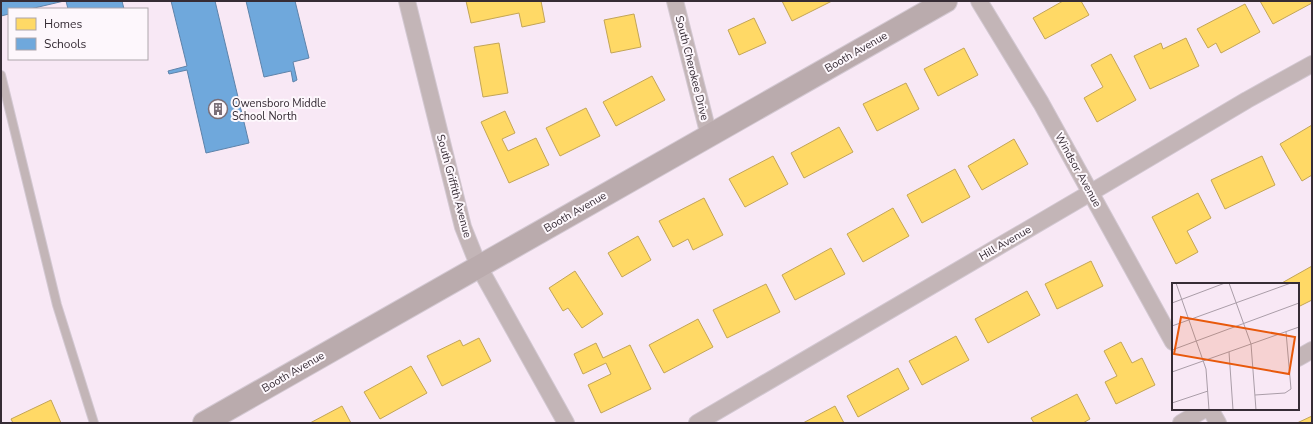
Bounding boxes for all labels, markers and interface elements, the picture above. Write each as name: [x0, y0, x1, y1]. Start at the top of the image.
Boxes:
legend: [8, 8, 148, 60]
street label: South Cherokee Drive: [672, 14, 712, 122]
text: Homes: [44, 16, 82, 32]
street label: Booth Avenue: [822, 28, 890, 76]
text: Schools: [44, 36, 87, 52]
place label: Owensboro Middle School North: [232, 96, 326, 124]
building icon: Owensboro Middle School North: [207, 98, 229, 120]
street label: Windsor Avenue: [1051, 130, 1105, 210]
street label: South Griffith Avenue: [433, 133, 475, 239]
street label: Booth Avenue: [541, 188, 609, 236]
street label: Hill Avenue: [976, 222, 1034, 264]
inset map: [1172, 283, 1299, 410]
street label: Booth Avenue: [259, 348, 327, 396]

